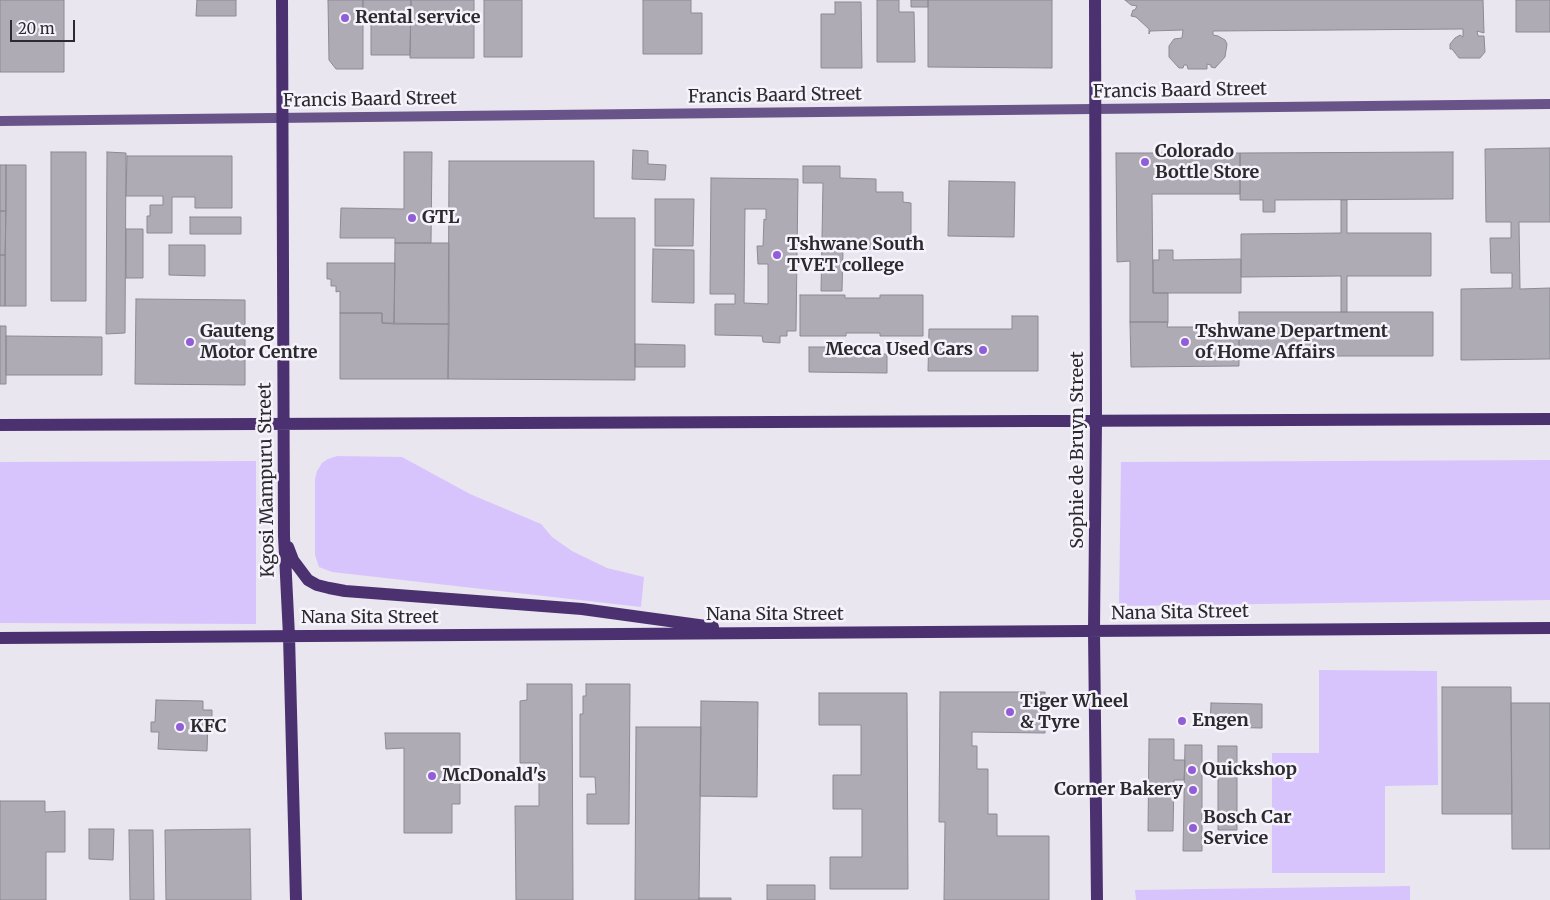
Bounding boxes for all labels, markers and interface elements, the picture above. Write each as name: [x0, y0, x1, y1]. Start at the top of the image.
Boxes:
place label: Rental service: [355, 7, 480, 29]
scale bar: [12, 10, 78, 42]
marker: Rental service: [339, 12, 351, 24]
text: 20 m: [18, 19, 55, 38]
street label: Francis Baard Street: [1093, 79, 1267, 103]
street label: Francis Baard Street: [688, 84, 862, 108]
street label: Francis Baard Street: [283, 88, 457, 112]
place label: Colorado Bottle Store: [1155, 141, 1259, 183]
marker: Colorado Bottle Store: [1139, 156, 1151, 168]
place label: GTL: [422, 207, 459, 229]
marker: GTL: [406, 212, 418, 224]
place label: Tshwane South TVET college: [787, 234, 924, 276]
marker: Tshwane South TVET college: [771, 249, 783, 261]
place label: Gauteng Motor Centre: [200, 321, 318, 364]
place label: Tshwane Department of Home Affairs: [1195, 321, 1388, 364]
marker: Gauteng Motor Centre: [184, 336, 196, 348]
marker: Tshwane Department of Home Affairs: [1179, 336, 1191, 348]
place label: Mecca Used Cars: [825, 339, 973, 361]
marker: Mecca Used Cars: [977, 344, 989, 356]
street label: Sophie de Bruyn Street: [1067, 351, 1089, 549]
street label: Kgosi Mampuru Street: [254, 382, 280, 578]
street label: Nana Sita Street: [1111, 601, 1249, 625]
street label: Nana Sita Street: [706, 604, 844, 626]
street label: Nana Sita Street: [301, 607, 439, 629]
place label: Tiger Wheel & Tyre: [1020, 691, 1128, 734]
marker: Tiger Wheel & Tyre: [1004, 706, 1016, 718]
place label: Engen: [1192, 710, 1249, 732]
marker: Engen: [1176, 715, 1188, 727]
place label: KFC: [190, 716, 227, 738]
marker: KFC: [174, 721, 186, 733]
place label: Quickshop: [1202, 759, 1297, 781]
marker: Quickshop: [1186, 764, 1198, 776]
place label: McDonald's: [442, 765, 546, 787]
marker: McDonald's: [426, 770, 438, 782]
place label: Corner Bakery: [1054, 779, 1183, 801]
marker: Corner Bakery: [1187, 784, 1199, 796]
place label: Bosch Car Service: [1203, 807, 1292, 850]
marker: Bosch Car Service: [1187, 822, 1199, 834]

